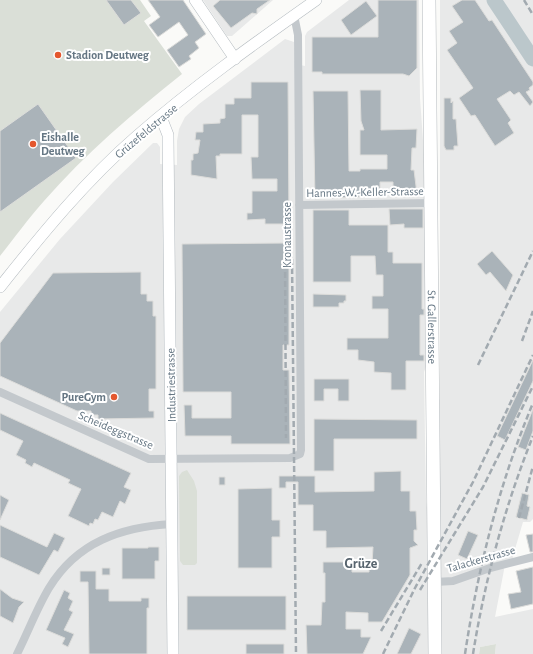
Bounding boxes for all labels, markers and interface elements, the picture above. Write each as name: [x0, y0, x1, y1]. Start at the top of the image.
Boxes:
place label: Stadion Deutweg: [66, 49, 150, 61]
marker: Stadion Deutweg: [53, 50, 63, 60]
street label: Grüzefeldstrasse: [113, 102, 179, 160]
place label: Eishalle Deutweg: [41, 131, 86, 157]
marker: Eishalle Deutweg: [28, 139, 38, 149]
street label: Hannes-W.-Keller-Strasse: [306, 185, 424, 199]
street label: Kronaustrasse: [281, 202, 293, 268]
street label: St. Gallerstrasse: [426, 290, 438, 364]
street label: Industriestrasse: [164, 348, 178, 422]
place label: PureGym: [61, 391, 106, 404]
marker: PureGym: [109, 392, 119, 402]
street label: Scheideggstrasse: [77, 409, 155, 451]
street label: Talackerstrasse: [445, 544, 517, 574]
district label: Grüze: [345, 557, 378, 571]

